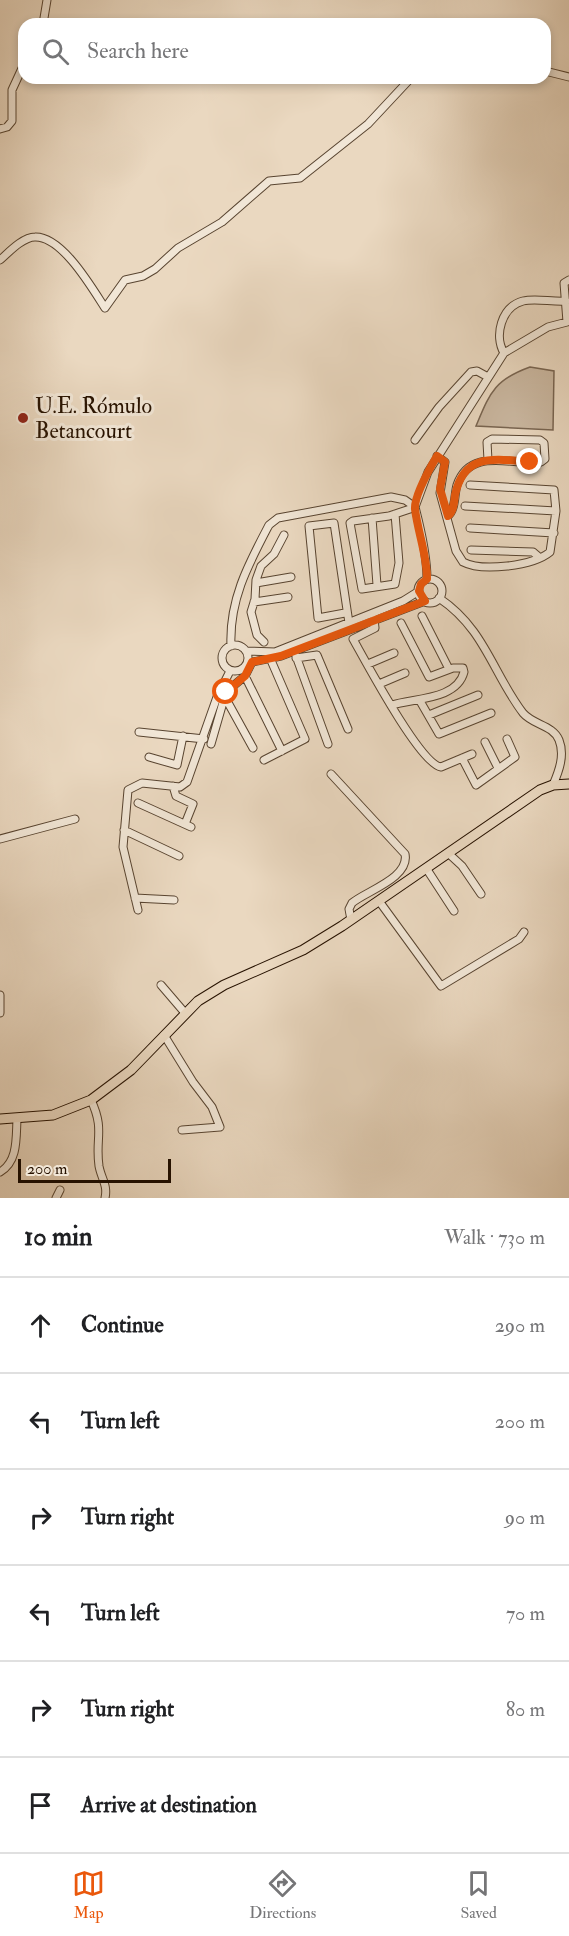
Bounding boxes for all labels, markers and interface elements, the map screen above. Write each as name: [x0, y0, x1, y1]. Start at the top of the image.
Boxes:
search box: [18, 18, 551, 84]
icon: search: [39, 35, 72, 68]
text: Search here: [87, 37, 189, 65]
place label: U.E. Rómulo Betancourt: [35, 392, 152, 445]
marker: U.E. Rómulo Betancourt: [16, 411, 30, 425]
route end: [516, 448, 542, 474]
route start: [212, 678, 238, 704]
scale bar: [18, 1156, 171, 1184]
text: 200 m: [27, 1159, 67, 1179]
text: 10 min: [24, 1221, 92, 1253]
text: Walk · 730 m: [444, 1225, 545, 1250]
icon: ahead: [24, 1309, 57, 1342]
text: Continue: [81, 1311, 164, 1339]
text: 290 m: [495, 1313, 545, 1338]
icon: left: [24, 1405, 57, 1438]
text: Turn left: [81, 1407, 160, 1435]
text: 200 m: [495, 1409, 545, 1434]
icon: right: [24, 1501, 57, 1534]
text: Turn right: [81, 1503, 174, 1531]
text: 90 m: [505, 1505, 545, 1530]
icon: left: [24, 1597, 57, 1630]
text: Turn left: [81, 1599, 160, 1627]
text: 70 m: [506, 1601, 545, 1626]
icon: right: [24, 1693, 57, 1726]
text: Turn right: [81, 1695, 174, 1723]
text: 80 m: [506, 1697, 545, 1722]
icon: arrive: [24, 1789, 57, 1822]
text: Arrive at destination: [81, 1791, 257, 1819]
tab: Map: [72, 1867, 105, 1923]
tab: Directions: [249, 1867, 316, 1923]
tab: Saved: [460, 1867, 497, 1923]

